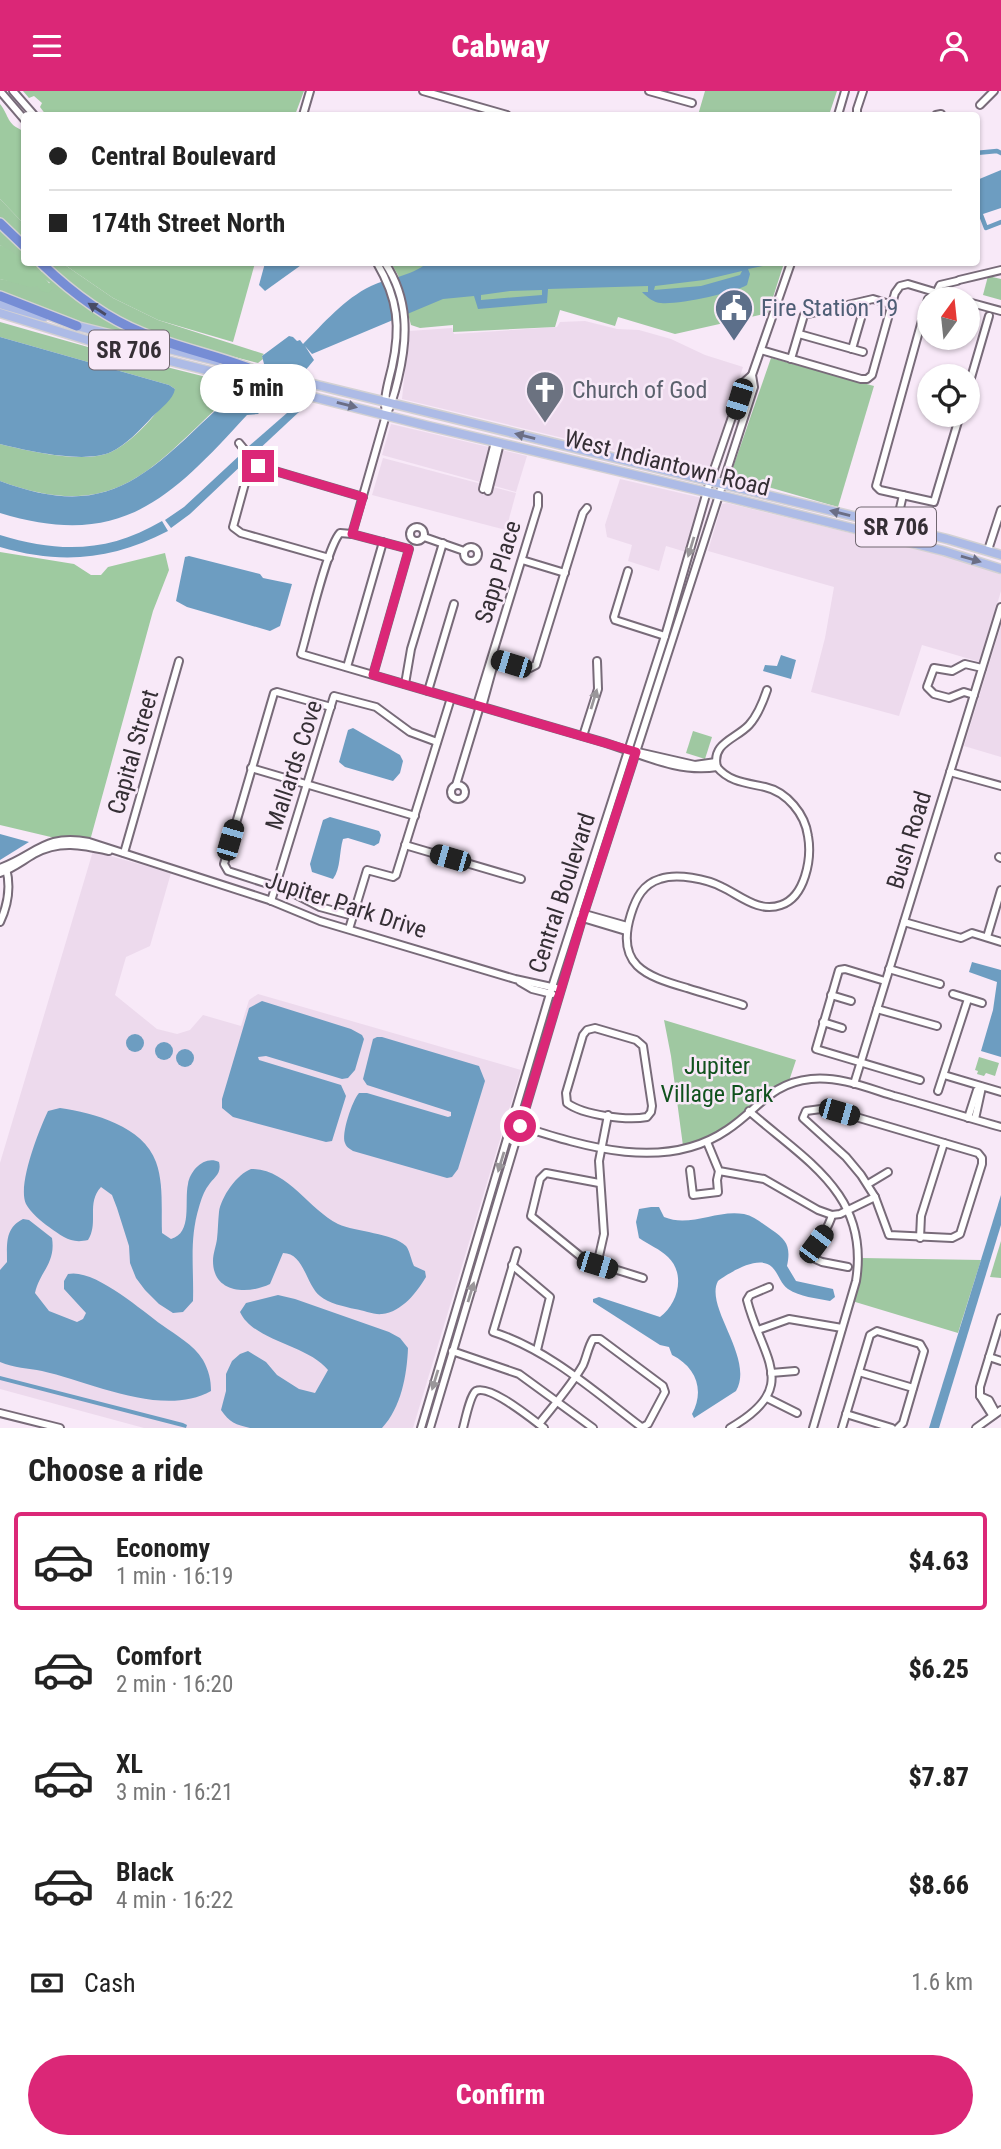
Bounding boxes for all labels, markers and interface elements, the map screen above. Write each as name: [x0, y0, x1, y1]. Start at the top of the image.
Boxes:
icon: menu: [28, 27, 66, 65]
text: Cabway: [451, 27, 550, 65]
icon: person: [935, 27, 973, 65]
text: Central Boulevard: [91, 141, 276, 171]
text: 174th Street North: [91, 208, 285, 238]
public building icon: Fire Station 19: [713, 287, 755, 342]
north arrow: [917, 287, 980, 350]
map controls: [917, 287, 980, 427]
place label: Fire Station 19: [761, 294, 898, 322]
one-way arrow: [87, 303, 106, 316]
road number: SR 706: [89, 331, 169, 369]
button: locate: [917, 364, 980, 427]
callout: 5 min: [200, 365, 316, 413]
church icon: Church of God: [524, 369, 566, 424]
text: 5 min: [232, 375, 284, 402]
place label: Church of God: [572, 376, 707, 404]
car: [723, 376, 756, 422]
one-way arrow: [336, 400, 358, 411]
street label: West Indiantown Road: [561, 424, 773, 502]
one-way arrow: [514, 430, 536, 441]
route end: [242, 450, 274, 482]
one-way arrow: [829, 507, 851, 518]
road number: SR 706: [856, 507, 936, 547]
street label: Sapp Place: [469, 517, 527, 627]
one-way arrow: [686, 536, 696, 557]
one-way arrow: [961, 555, 982, 565]
car: [488, 648, 535, 680]
street label: Capital Street: [102, 686, 164, 818]
one-way arrow: [590, 688, 600, 709]
street label: Mallards Cove: [260, 697, 328, 833]
street label: Bush Road: [881, 788, 937, 892]
street label: Central Boulevard: [523, 809, 601, 977]
car: [215, 817, 246, 863]
car: [427, 842, 474, 874]
street label: Jupiter Park Drive: [262, 866, 430, 944]
park label: Jupiter Village Park: [661, 1052, 774, 1108]
car: [816, 1096, 863, 1128]
route start: [504, 1110, 536, 1142]
one-way arrow: [495, 1152, 505, 1173]
car: [795, 1221, 838, 1267]
car: [574, 1249, 621, 1281]
one-way arrow: [466, 1281, 476, 1302]
one-way arrow: [430, 1370, 440, 1391]
text: Choose a ride: [28, 1451, 203, 1489]
icon: car: [32, 1530, 95, 1593]
text: Economy: [116, 1533, 210, 1563]
text: $4.63: [908, 1546, 969, 1576]
text: 1 min · 16:19: [116, 1563, 233, 1590]
icon: car: [32, 1638, 95, 1701]
text: Comfort: [116, 1641, 202, 1671]
text: $6.25: [908, 1654, 969, 1684]
text: 2 min · 16:20: [116, 1671, 233, 1698]
icon: car: [32, 1746, 95, 1809]
text: XL: [116, 1749, 143, 1779]
text: $7.87: [908, 1762, 969, 1792]
text: 3 min · 16:21: [116, 1779, 233, 1806]
icon: car: [32, 1854, 95, 1917]
text: Black: [116, 1857, 174, 1887]
text: $8.66: [908, 1870, 969, 1900]
text: 4 min · 16:22: [116, 1887, 233, 1914]
icon: cash: [28, 1964, 66, 2002]
text: Cash: [84, 1968, 136, 1998]
text: 1.6 km: [911, 1969, 973, 1996]
button: Confirm: [28, 2055, 973, 2135]

